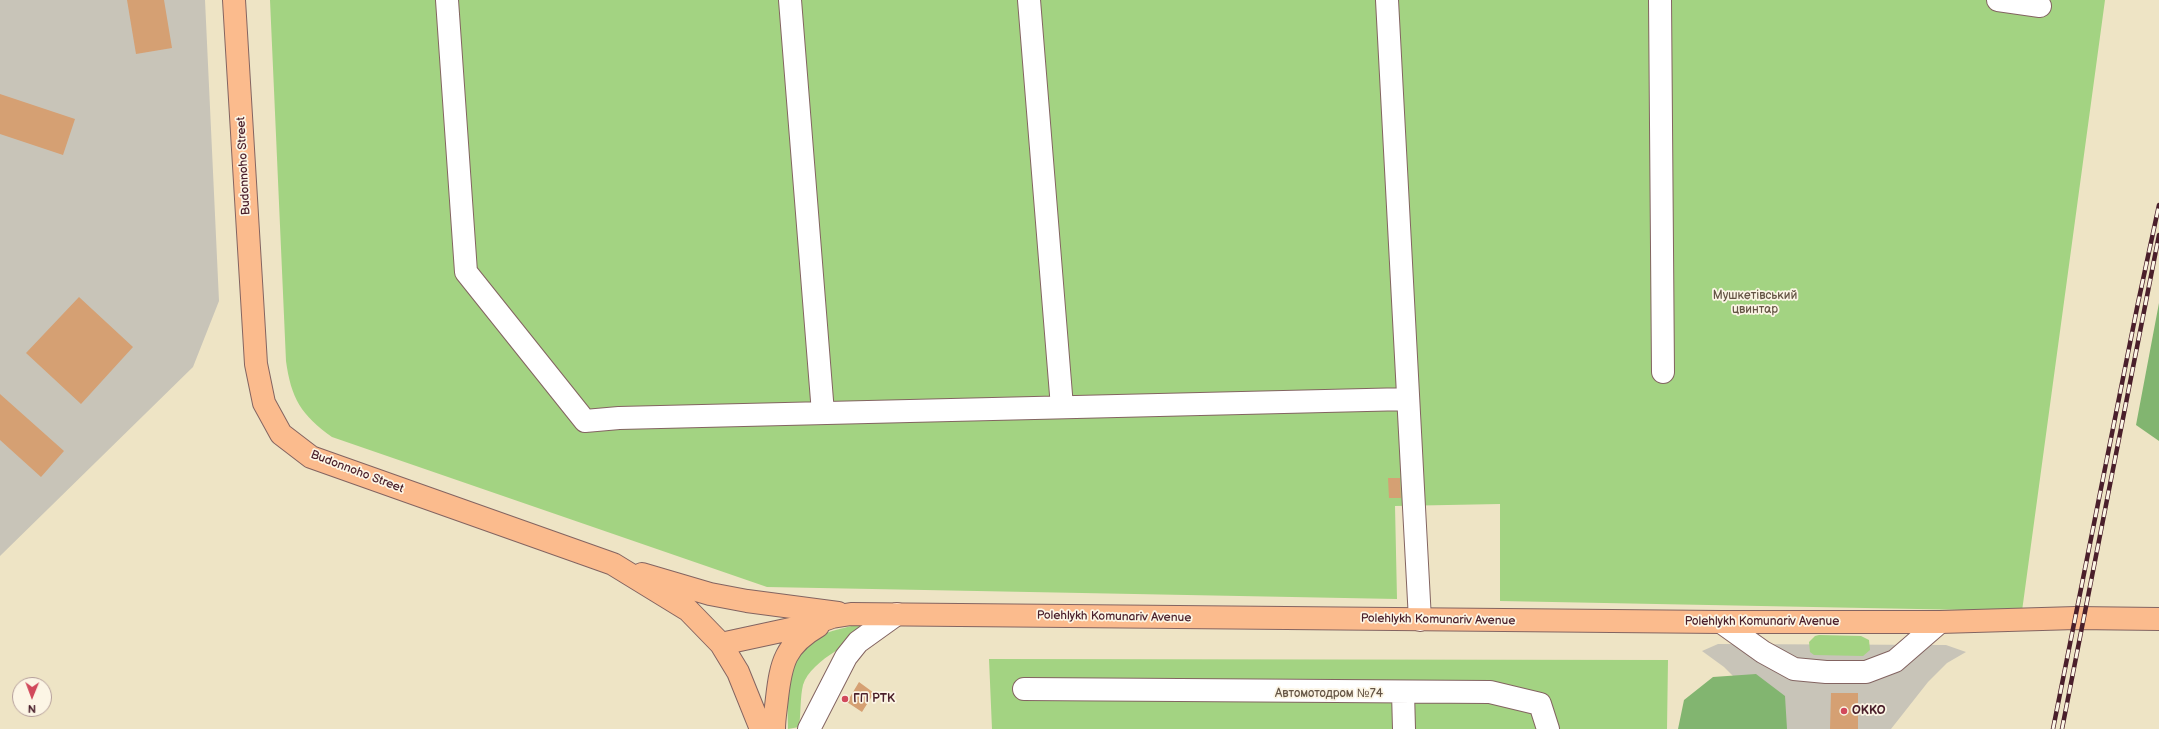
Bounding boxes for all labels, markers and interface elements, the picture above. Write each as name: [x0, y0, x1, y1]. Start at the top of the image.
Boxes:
street label: Budonnoho Street: [234, 116, 254, 216]
park label: Мушкетівський цвинтар: [1713, 289, 1797, 317]
street label: Budonnoho Street: [308, 448, 406, 496]
street label: Polehlykh Komunariv Avenue: [1037, 608, 1191, 626]
street label: Polehlykh Komunariv Avenue: [1361, 611, 1515, 629]
street label: Polehlykh Komunariv Avenue: [1685, 615, 1839, 629]
north arrow: [12, 677, 52, 717]
park label: Автомотодром №74: [1275, 687, 1383, 701]
place label: ГП РТК: [853, 692, 895, 706]
marker: ГП РТК: [840, 694, 850, 704]
text: N: [28, 702, 36, 715]
place label: OKKO: [1852, 704, 1885, 718]
marker: OKKO: [1839, 706, 1849, 716]

